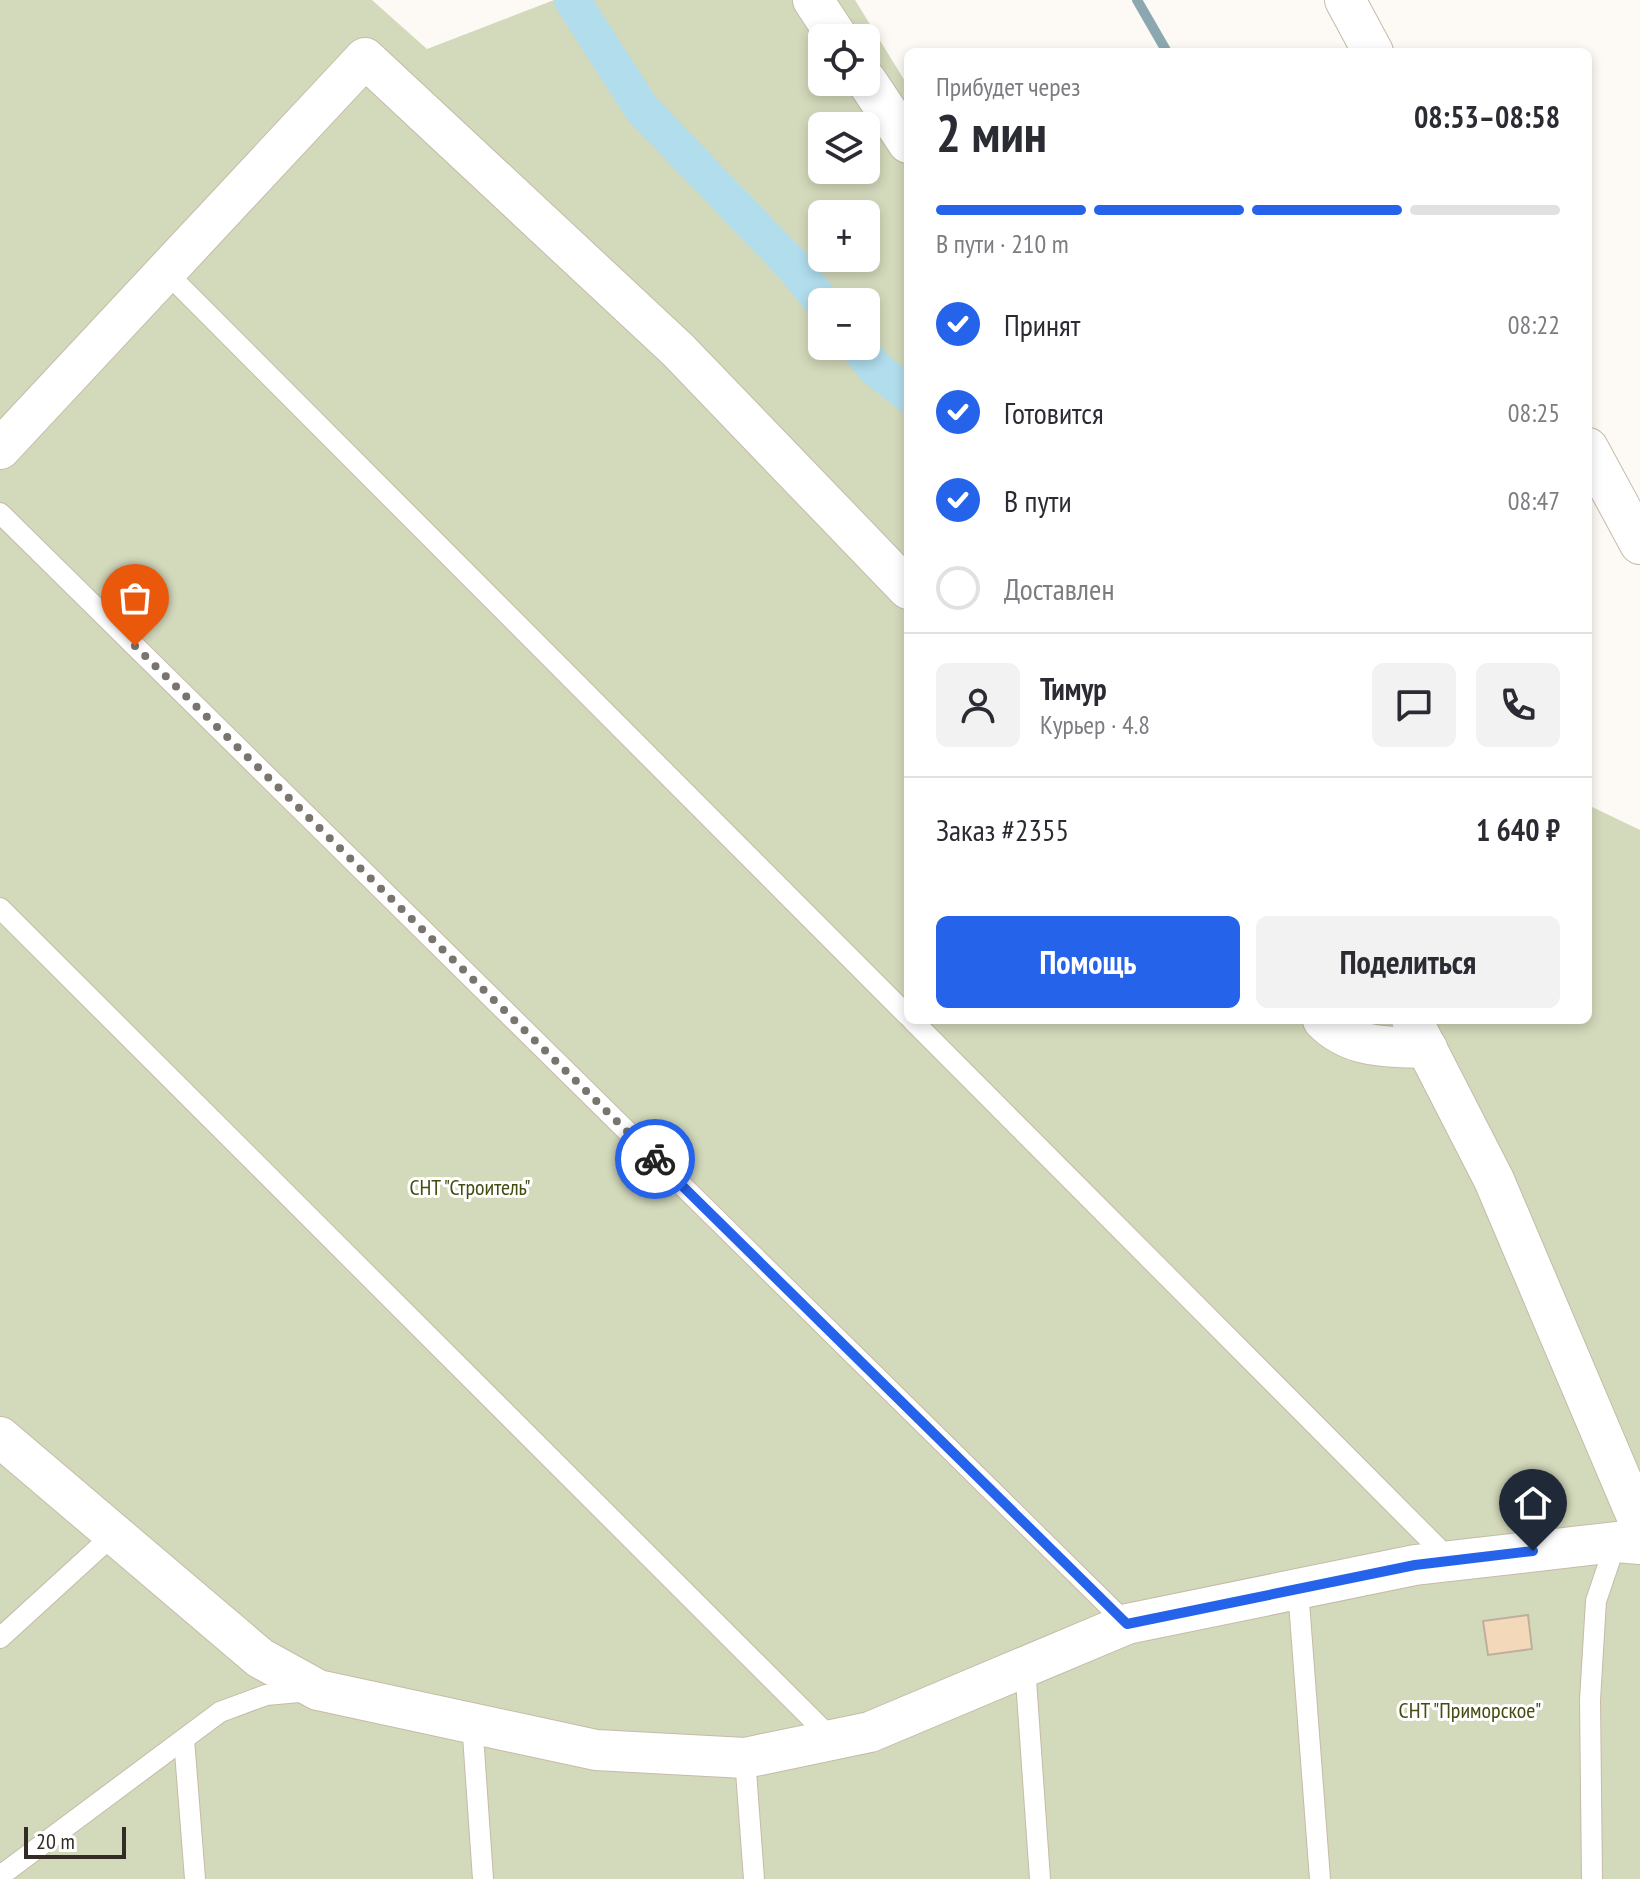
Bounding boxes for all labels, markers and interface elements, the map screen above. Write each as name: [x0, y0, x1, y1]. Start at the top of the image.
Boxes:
map controls: [808, 24, 880, 360]
button: locate: [808, 24, 880, 96]
text: Прибудет через: [936, 70, 1080, 103]
text: 08:53–08:58: [1414, 97, 1560, 136]
text: 2 мин: [936, 99, 1047, 166]
button: layers: [808, 112, 880, 184]
button: +: [808, 200, 880, 272]
text: В пути · 210 m: [936, 227, 1069, 260]
button: −: [808, 288, 880, 360]
icon: check: [936, 302, 980, 346]
text: Принят: [1004, 305, 1080, 344]
text: 08:22: [1508, 308, 1560, 341]
icon: check: [936, 390, 980, 434]
text: Готовится: [1004, 393, 1104, 432]
text: 08:25: [1508, 396, 1560, 429]
icon: check: [936, 478, 980, 522]
text: В пути: [1004, 481, 1072, 520]
text: 08:47: [1508, 484, 1560, 517]
pin: [101, 564, 169, 646]
text: Доставлен: [1004, 569, 1114, 608]
icon: bag: [113, 576, 157, 620]
button: person: [936, 663, 1020, 747]
button: chat: [1372, 663, 1456, 747]
button: phone: [1476, 663, 1560, 747]
text: Тимур: [1040, 669, 1107, 708]
text: Курьер · 4.8: [1040, 708, 1150, 741]
text: Заказ #2355: [936, 810, 1069, 849]
text: 1 640 ₽: [1476, 810, 1560, 849]
button: Помощь: [936, 916, 1240, 1008]
button: Поделиться: [1256, 916, 1560, 1008]
courier: [615, 1119, 695, 1199]
icon: bike: [633, 1137, 677, 1181]
park label: СНТ "Строитель": [409, 1173, 531, 1201]
pin: [1499, 1469, 1567, 1551]
icon: home: [1511, 1481, 1555, 1525]
park label: СНТ "Приморское": [1399, 1696, 1541, 1724]
scale bar: [24, 1823, 126, 1859]
text: 20 m: [36, 1827, 75, 1855]

